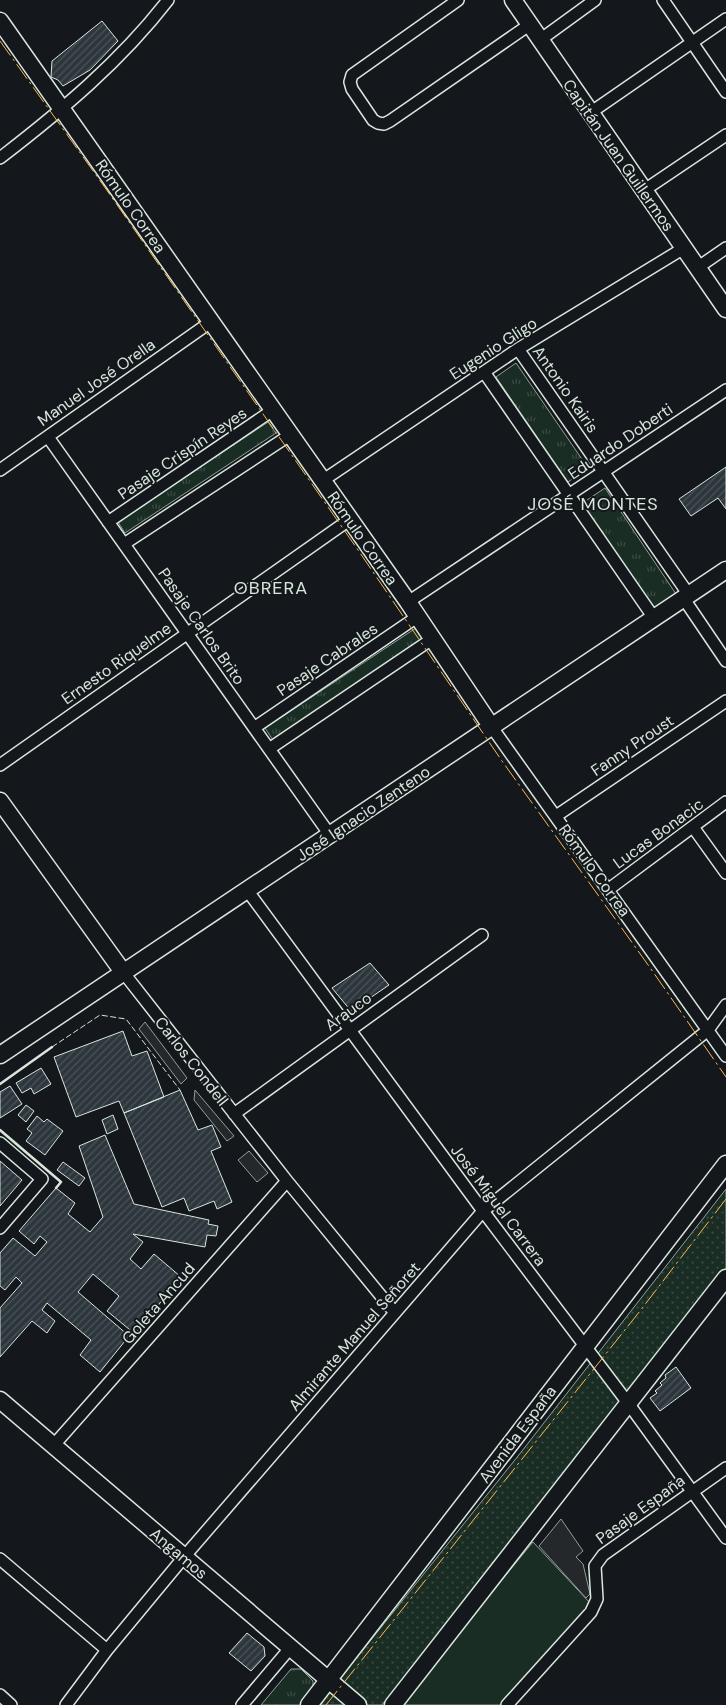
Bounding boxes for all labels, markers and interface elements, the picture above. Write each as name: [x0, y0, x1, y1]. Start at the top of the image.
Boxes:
street label: Capitán Juan Guillermos: [558, 75, 679, 235]
street label: Rómulo Correa: [91, 155, 171, 257]
street label: Eugenio Gligo: [445, 312, 541, 385]
street label: Manuel José Orella: [33, 334, 159, 431]
street label: Antonio Kairis: [528, 342, 603, 437]
street label: Eduardo Doberti: [564, 399, 677, 484]
street label: Pasaje Crispín Reyes: [114, 403, 251, 504]
street label: Rómulo Correa: [323, 487, 403, 589]
district label: JOSÉ MONTES: [527, 492, 659, 516]
street label: Pasaje Carlos Brito: [153, 564, 250, 689]
district label: OBRERA: [234, 576, 308, 600]
street label: Ernesto Riquelme: [57, 618, 175, 709]
street label: Pasaje Cabrales: [273, 618, 382, 701]
street label: Fanny Proust: [587, 710, 678, 781]
street label: José Ignacio Zenteno: [292, 761, 434, 866]
street label: Lucas Bonacic: [609, 793, 708, 873]
street label: Rómulo Correa: [554, 820, 635, 921]
street label: Arauco: [321, 987, 376, 1035]
street label: Carlos Condell: [150, 1012, 233, 1110]
street label: José Miguel Carrera: [446, 1140, 551, 1270]
street label: Almirante Manuel Señoret: [284, 1257, 425, 1415]
street label: Goleta Ancud: [117, 1258, 200, 1348]
street label: Avenida España: [474, 1381, 561, 1487]
street label: Pasaje España: [592, 1470, 689, 1549]
street label: Angamos: [145, 1523, 212, 1584]

